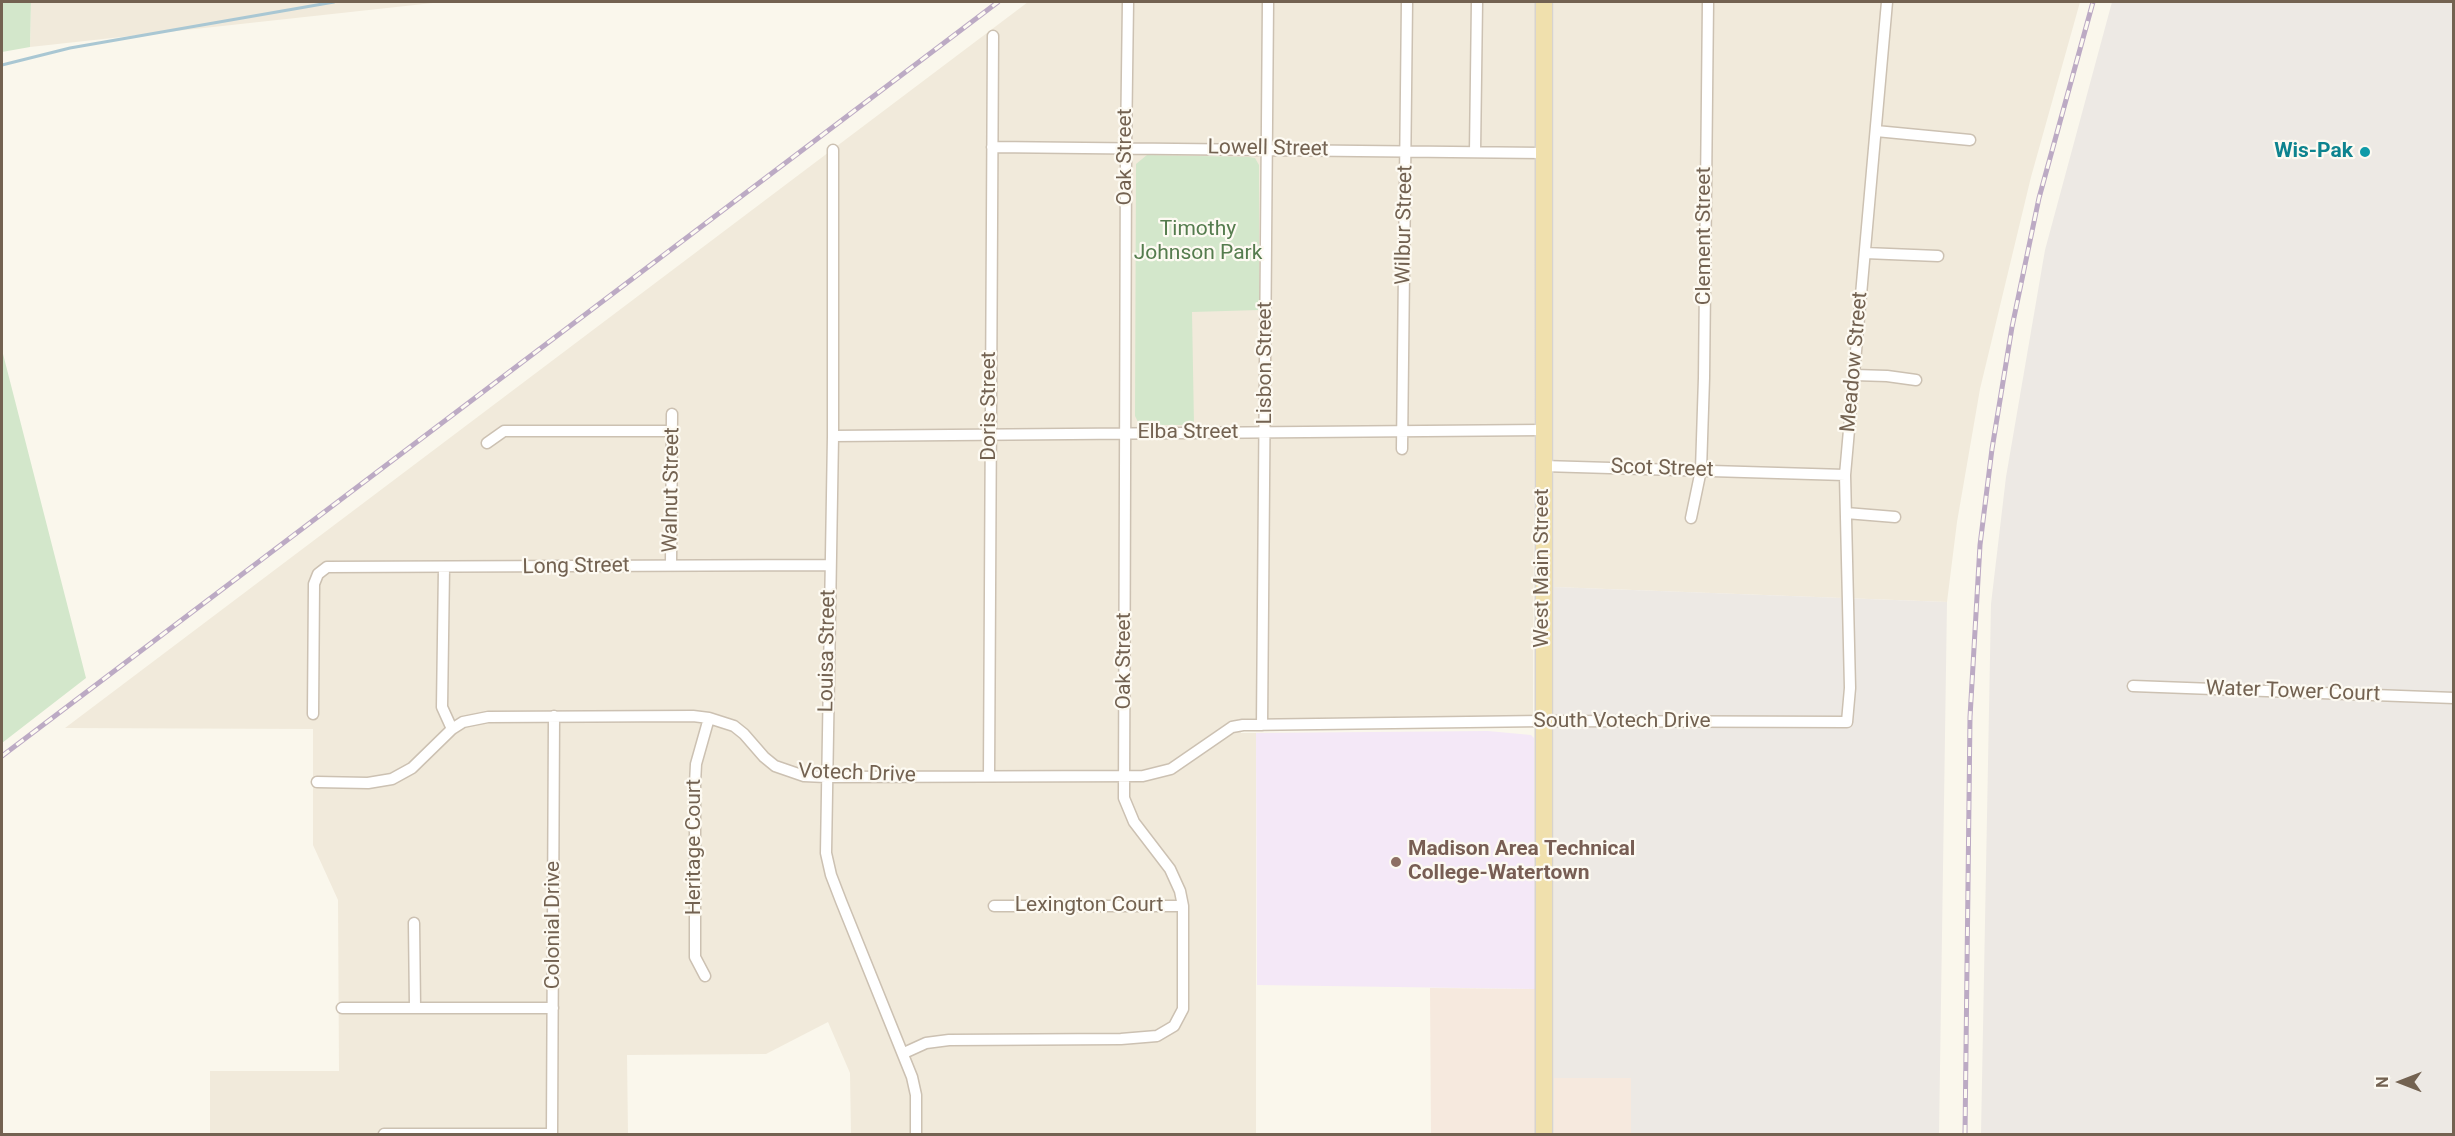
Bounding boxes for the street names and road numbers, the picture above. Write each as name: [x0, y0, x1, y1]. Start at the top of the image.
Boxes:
street label: Oak Street: [1113, 108, 1139, 206]
street label: Lowell Street: [1207, 135, 1329, 163]
street label: Wilbur Street: [1391, 165, 1419, 285]
street label: Clement Street: [1692, 167, 1718, 305]
street label: Meadow Street: [1836, 291, 1874, 433]
street label: Lisbon Street: [1253, 301, 1279, 425]
street label: Doris Street: [977, 351, 1003, 461]
street label: Elba Street: [1138, 420, 1238, 446]
street label: Walnut Street: [658, 427, 686, 553]
street label: Scot Street: [1610, 455, 1714, 483]
street label: West Main Street: [1530, 488, 1556, 648]
street label: Long Street: [522, 553, 630, 581]
street label: Louisa Street: [814, 589, 842, 713]
street label: Oak Street: [1112, 612, 1138, 710]
street label: Water Tower Court: [2205, 676, 2381, 708]
street label: South Votech Drive: [1533, 709, 1711, 735]
street label: Votech Drive: [798, 759, 916, 789]
street label: Heritage Court: [682, 779, 708, 915]
street label: Colonial Drive: [541, 861, 567, 989]
street label: Lexington Court: [1015, 893, 1163, 919]

